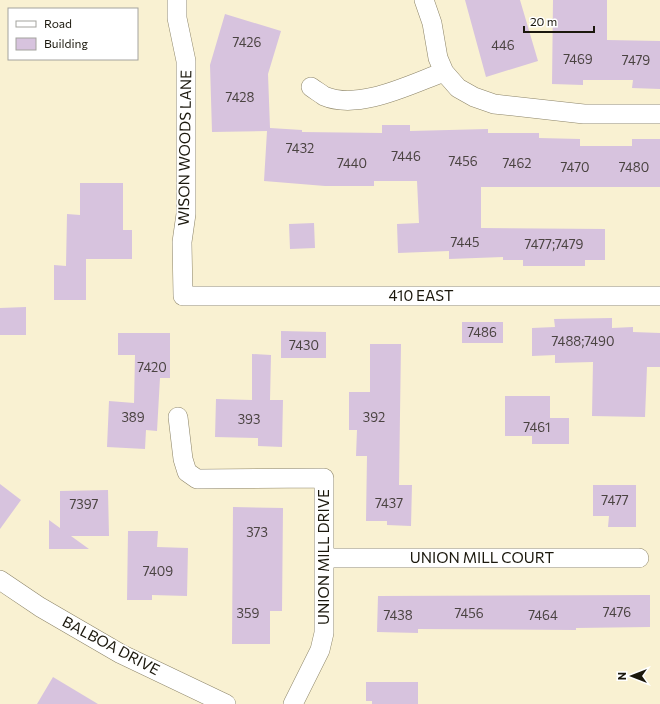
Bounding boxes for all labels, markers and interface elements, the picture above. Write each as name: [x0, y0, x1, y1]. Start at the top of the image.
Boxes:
legend: [8, 8, 138, 60]
scale bar: [524, 8, 594, 34]
text: 20 m: [530, 14, 557, 28]
text: Road: [44, 16, 72, 30]
house number: 7426: [233, 34, 261, 50]
text: Building: [44, 36, 88, 50]
house number: 446: [491, 37, 515, 53]
house number: 7469: [563, 51, 593, 67]
house number: 7479: [622, 52, 650, 68]
street label: WISON WOODS LANE: [174, 70, 194, 226]
house number: 7428: [226, 89, 254, 105]
house number: 7432: [286, 140, 314, 156]
house number: 7446: [391, 148, 421, 164]
house number: 7456: [448, 153, 478, 169]
house number: 7440: [337, 155, 367, 171]
house number: 7462: [503, 155, 531, 171]
house number: 7470: [561, 159, 589, 175]
house number: 7480: [619, 159, 649, 175]
house number: 7445: [450, 234, 480, 250]
house number: 7477;7479: [525, 236, 583, 252]
street label: 410 EAST: [388, 286, 454, 304]
house number: 7486: [467, 324, 497, 340]
house number: 7488;7490: [552, 333, 615, 349]
house number: 7430: [289, 337, 319, 353]
house number: 7420: [137, 359, 167, 375]
house number: 389: [121, 409, 145, 425]
house number: 392: [363, 409, 385, 425]
house number: 393: [238, 411, 260, 427]
house number: 7461: [523, 419, 551, 435]
street label: UNION MILL DRIVE: [314, 489, 332, 625]
house number: 7477: [601, 492, 629, 508]
house number: 7437: [375, 495, 403, 511]
house number: 7397: [70, 496, 99, 512]
house number: 373: [246, 524, 268, 540]
street label: UNION MILL COURT: [410, 548, 555, 566]
house number: 7409: [143, 563, 173, 579]
house number: 7476: [603, 604, 631, 620]
house number: 359: [237, 605, 259, 621]
house number: 7456: [454, 605, 484, 621]
house number: 7438: [383, 607, 413, 623]
house number: 7464: [528, 607, 558, 623]
street label: BALBOA DRIVE: [60, 612, 163, 678]
north arrow: [612, 656, 652, 696]
text: N: [615, 672, 628, 680]

